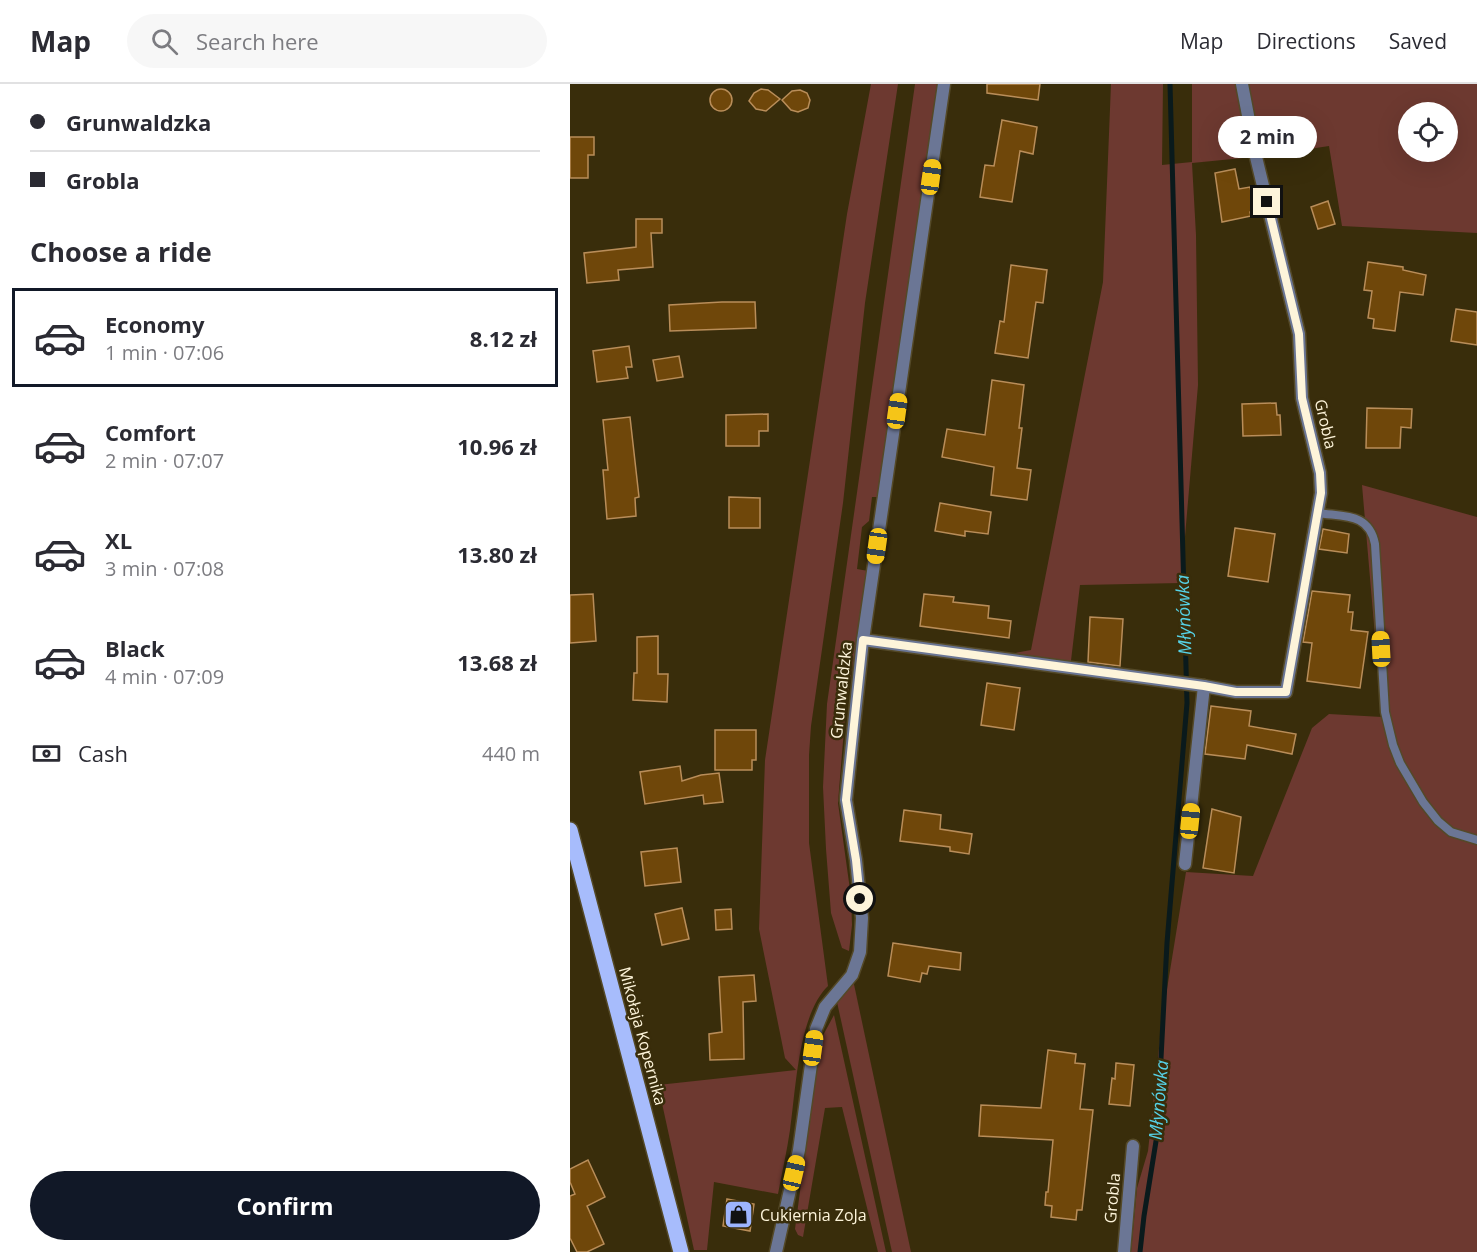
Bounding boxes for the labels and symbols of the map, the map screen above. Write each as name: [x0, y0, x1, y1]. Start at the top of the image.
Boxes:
callout: 2 min: [1218, 115, 1316, 157]
car: [920, 158, 942, 196]
route end: [1253, 188, 1280, 215]
car: [886, 392, 908, 430]
street label: Grobla: [1310, 397, 1342, 451]
car: [866, 527, 888, 565]
water label: Młynówka: [1170, 575, 1196, 656]
car: [1371, 631, 1391, 667]
street label: Grunwaldzka: [825, 640, 857, 740]
car: [1179, 802, 1201, 840]
route start: [846, 885, 873, 912]
street label: Mikołaja Kopernika: [614, 964, 672, 1108]
car: [802, 1029, 824, 1067]
water label: Młynówka: [1143, 1059, 1173, 1141]
car: [781, 1153, 807, 1193]
street label: Grobla: [1099, 1172, 1125, 1224]
shop icon: Cukiernia ZoJa: [723, 1199, 755, 1231]
place label: Cukiernia ZoJa: [760, 1204, 867, 1226]

